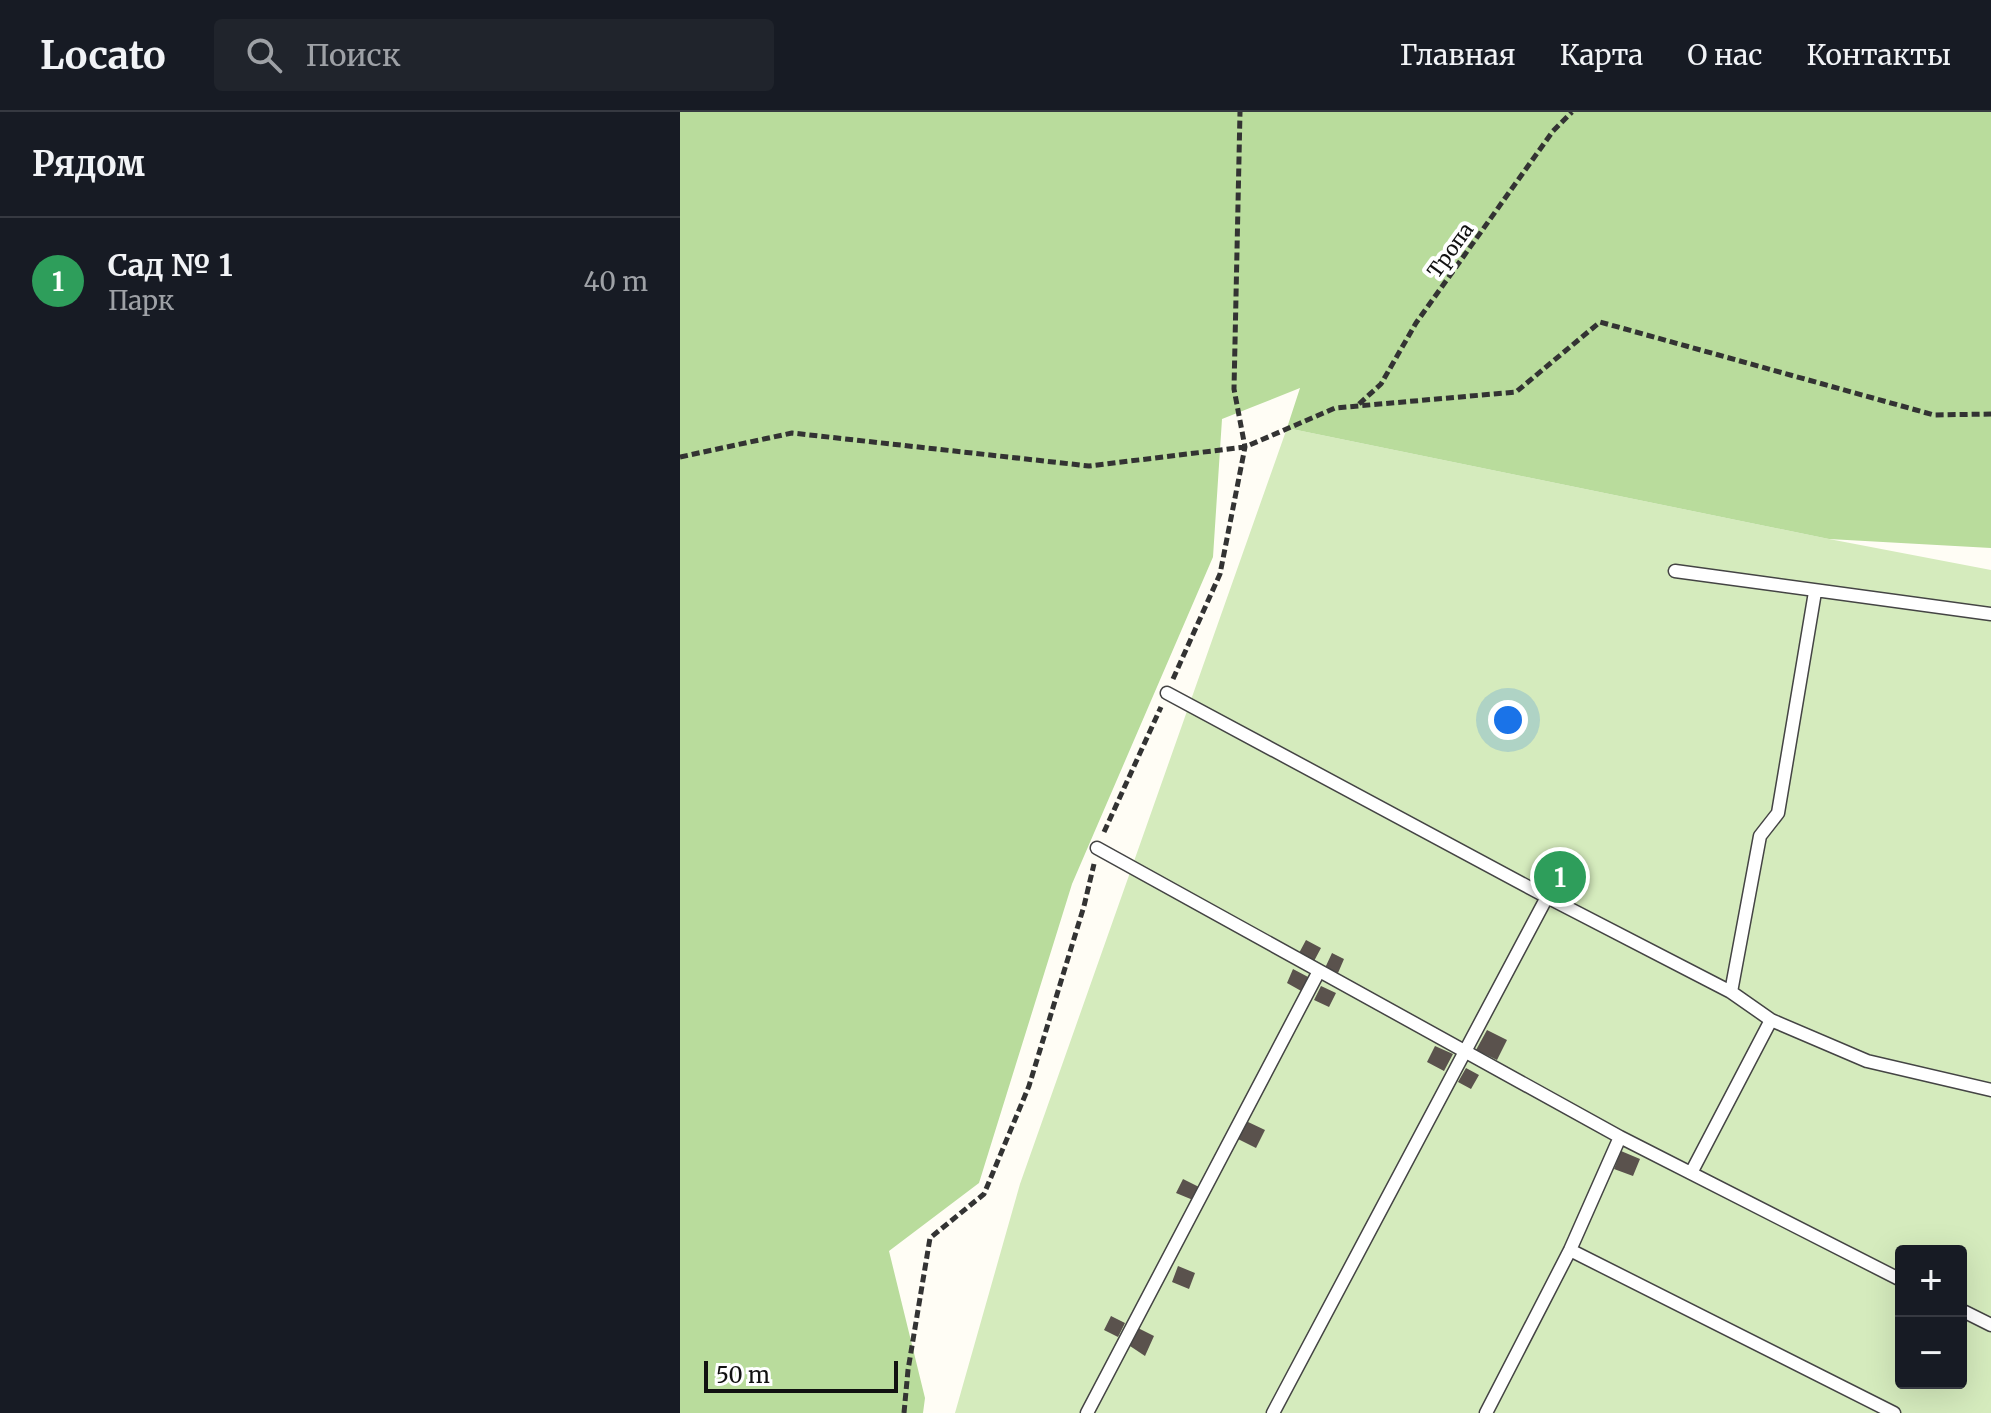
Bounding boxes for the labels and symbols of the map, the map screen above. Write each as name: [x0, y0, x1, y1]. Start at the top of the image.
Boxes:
street label: Тропа: [1422, 217, 1479, 283]
your location: [1488, 700, 1528, 740]
pin: 1: [1534, 847, 1586, 907]
scale bar: [704, 1357, 898, 1393]

